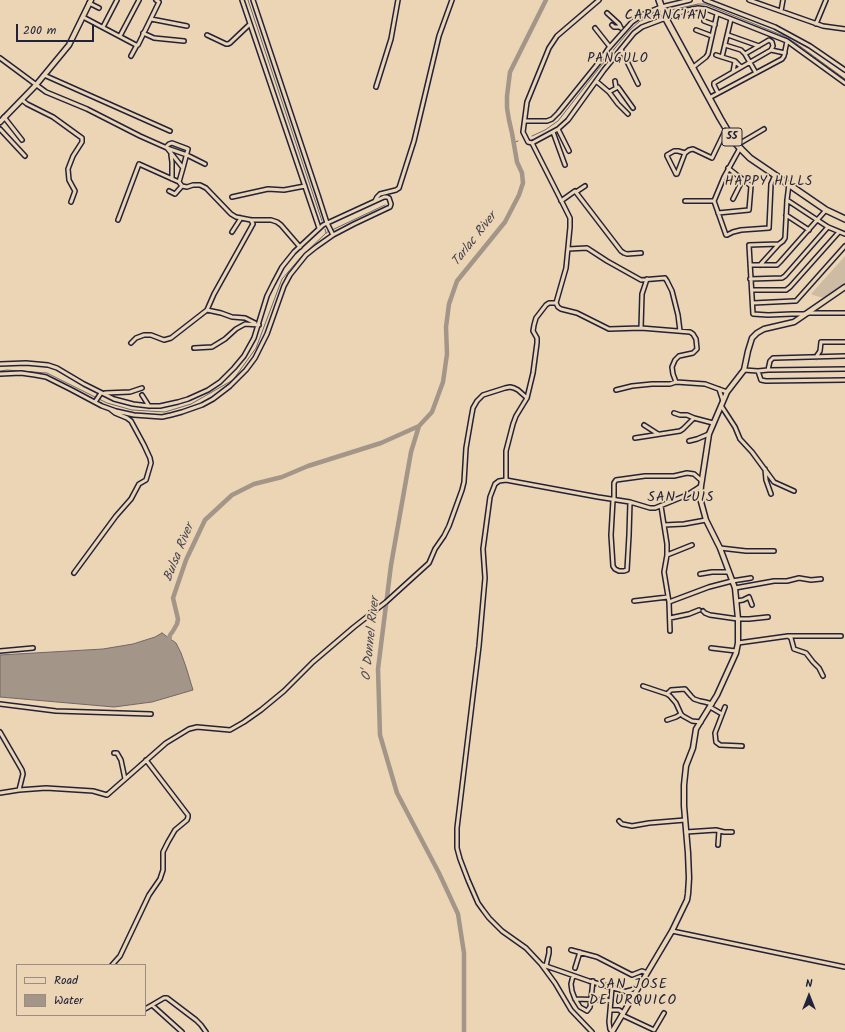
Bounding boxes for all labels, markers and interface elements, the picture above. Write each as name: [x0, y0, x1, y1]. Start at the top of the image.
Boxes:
district label: CARANGIAN: [625, 9, 707, 25]
scale bar: [18, 16, 96, 42]
text: 200 m: [23, 21, 56, 40]
district label: PANGULO: [587, 52, 649, 68]
road number: 55: [722, 128, 742, 146]
district label: HAPPY HILLS: [725, 175, 813, 191]
water label: Tarlac River: [449, 210, 501, 270]
district label: SAN LUIS: [648, 491, 714, 507]
water label: Bulsa River: [161, 522, 199, 584]
water label: O' Donnel River: [360, 597, 384, 681]
legend: [16, 964, 146, 1016]
text: Road: [54, 971, 78, 990]
text: N: [806, 975, 812, 993]
north arrow: [789, 976, 829, 1016]
district label: SAN JOSE DE URQUICO: [589, 978, 677, 1010]
text: Water: [54, 991, 83, 1010]

